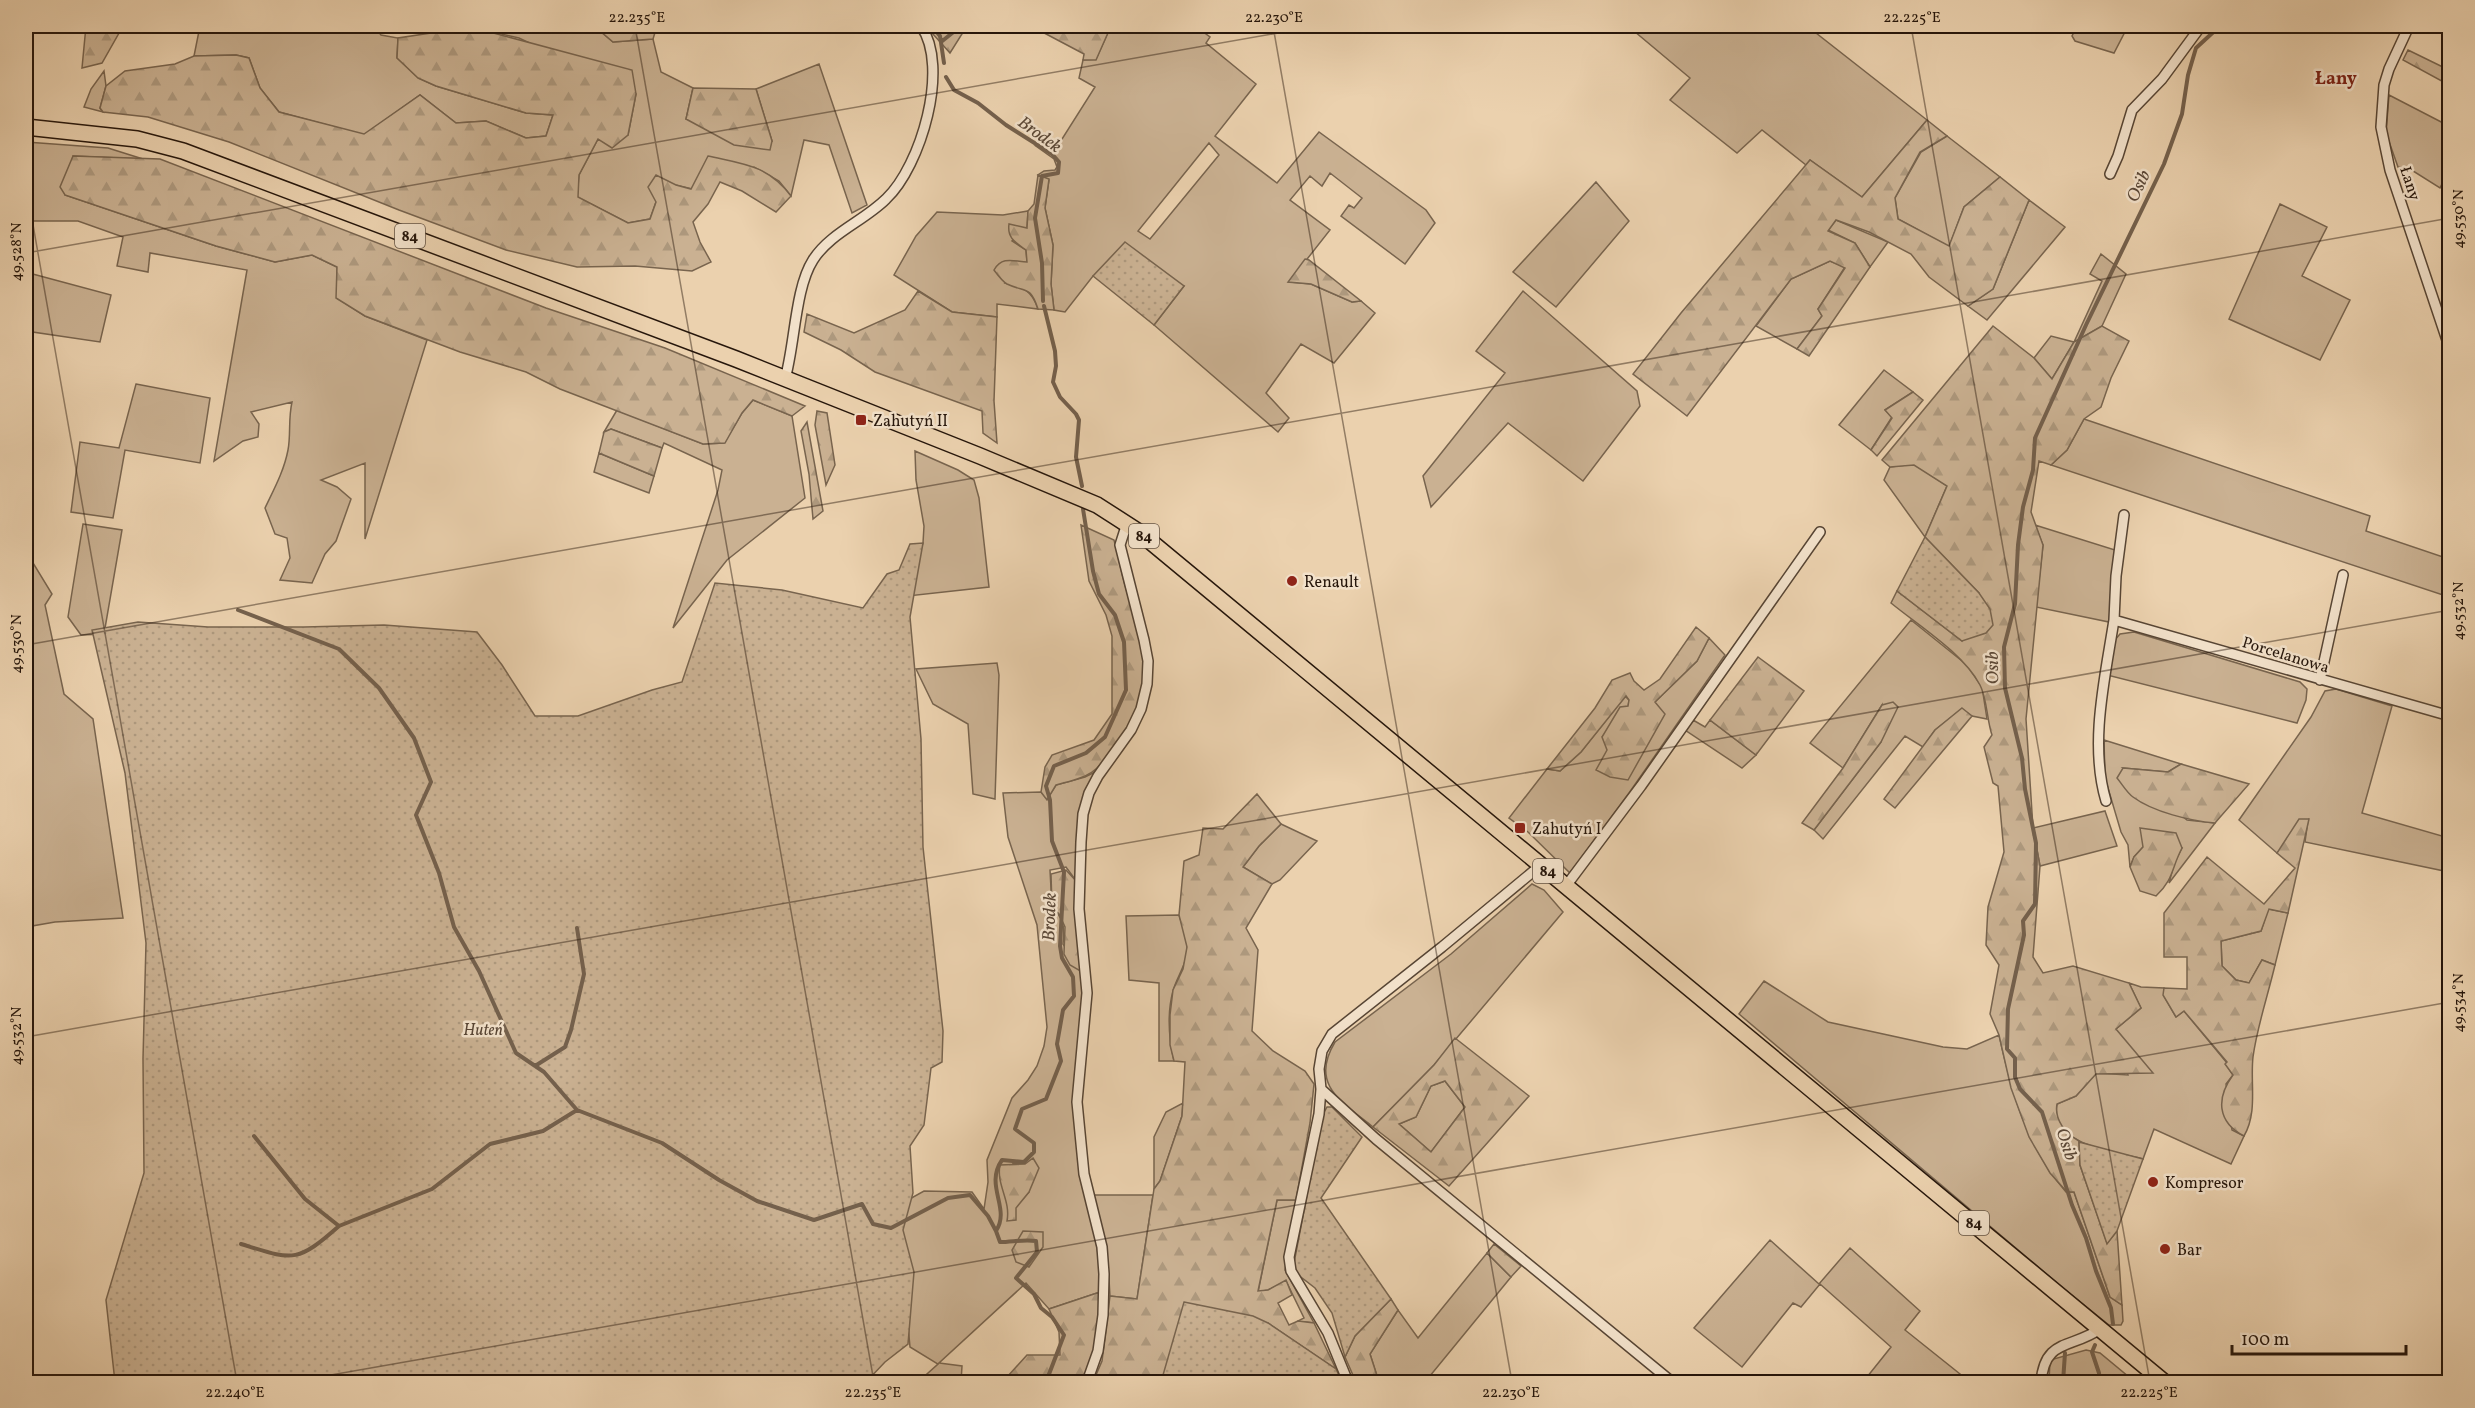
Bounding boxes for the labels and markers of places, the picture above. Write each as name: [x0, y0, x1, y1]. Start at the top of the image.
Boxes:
place label: Zahutyń II: [873, 411, 948, 433]
marker: Zahutyń II: [854, 413, 868, 427]
place label: Renault: [1304, 572, 1360, 594]
marker: Renault: [1285, 574, 1299, 588]
place label: Zahutyń I: [1532, 819, 1601, 841]
marker: Zahutyń I: [1513, 821, 1527, 835]
place label: Kompresor: [2165, 1173, 2244, 1195]
marker: Kompresor: [2146, 1175, 2160, 1189]
place label: Bar: [2177, 1240, 2202, 1262]
marker: Bar: [2158, 1242, 2172, 1256]

